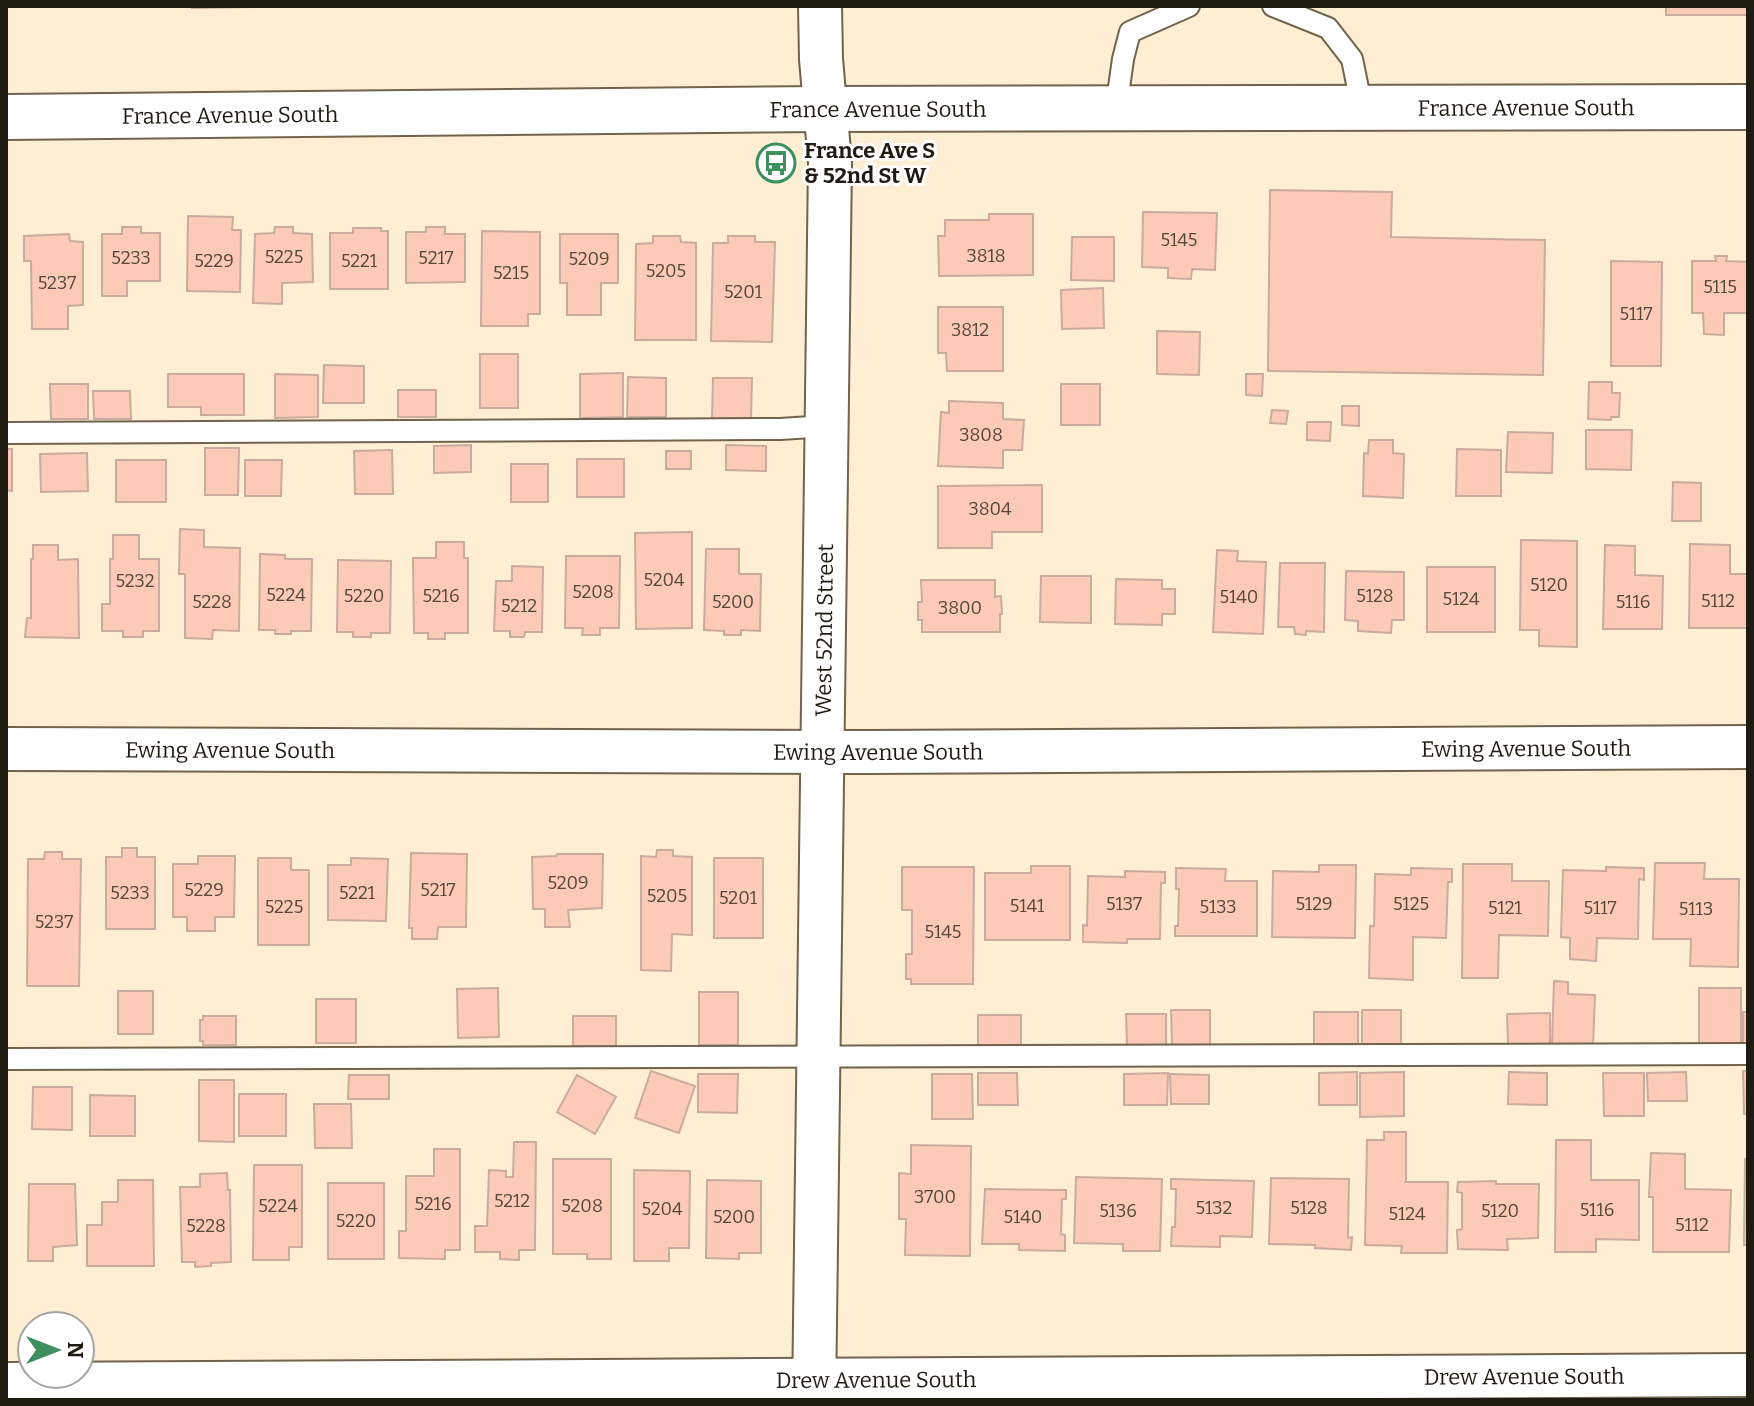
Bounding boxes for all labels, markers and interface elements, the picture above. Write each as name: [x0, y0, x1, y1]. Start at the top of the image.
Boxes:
street label: France Avenue South: [1418, 94, 1635, 122]
street label: France Avenue South: [769, 96, 987, 124]
street label: France Avenue South: [121, 101, 339, 130]
place label: France Ave S & 52nd St W: [804, 137, 935, 189]
bus stop icon: France Ave S & 52nd St W: [755, 142, 797, 184]
house number: 5145: [1161, 229, 1197, 251]
house number: 3818: [966, 245, 1006, 267]
house number: 5225: [265, 246, 303, 268]
house number: 5233: [111, 247, 151, 269]
house number: 5217: [418, 247, 454, 269]
house number: 5209: [568, 248, 610, 270]
house number: 5229: [194, 250, 234, 272]
house number: 5221: [341, 250, 378, 272]
house number: 5205: [646, 260, 686, 282]
house number: 5215: [493, 262, 529, 284]
house number: 5237: [38, 272, 76, 294]
house number: 5115: [1703, 276, 1737, 298]
house number: 5201: [724, 281, 763, 303]
house number: 5117: [1620, 303, 1652, 325]
house number: 3812: [951, 319, 989, 341]
house number: 3808: [959, 424, 1003, 446]
house number: 3804: [968, 498, 1012, 520]
street label: West 52nd Street: [810, 543, 839, 717]
house number: 5204: [643, 569, 685, 591]
house number: 5232: [115, 570, 155, 592]
house number: 5120: [1530, 574, 1568, 596]
house number: 5208: [572, 581, 614, 603]
house number: 5224: [266, 584, 306, 606]
house number: 5220: [344, 585, 384, 607]
house number: 5216: [423, 585, 459, 607]
house number: 5128: [1356, 585, 1394, 607]
house number: 5140: [1220, 586, 1258, 608]
house number: 5124: [1442, 588, 1480, 610]
house number: 5112: [1701, 590, 1735, 612]
house number: 5228: [192, 591, 232, 613]
house number: 5200: [712, 591, 754, 613]
house number: 5116: [1616, 591, 1650, 613]
house number: 5212: [501, 595, 537, 617]
house number: 3800: [938, 597, 982, 619]
street label: Ewing Avenue South: [1421, 735, 1631, 763]
street label: Ewing Avenue South: [125, 736, 335, 764]
street label: Ewing Avenue South: [773, 738, 983, 766]
house number: 5209: [547, 872, 589, 894]
house number: 5229: [184, 879, 224, 901]
house number: 5217: [420, 879, 456, 901]
house number: 5233: [110, 882, 150, 904]
house number: 5221: [339, 882, 376, 904]
house number: 5205: [647, 885, 687, 907]
house number: 5201: [719, 887, 758, 909]
house number: 5137: [1106, 893, 1142, 915]
house number: 5129: [1295, 893, 1333, 915]
house number: 5125: [1393, 893, 1429, 915]
house number: 5141: [1010, 895, 1045, 917]
house number: 5225: [265, 896, 303, 918]
house number: 5133: [1200, 896, 1236, 918]
house number: 5121: [1488, 897, 1523, 919]
house number: 5117: [1584, 897, 1616, 919]
house number: 5113: [1679, 898, 1713, 920]
house number: 5237: [35, 911, 73, 933]
house number: 5145: [925, 921, 961, 943]
house number: 3700: [914, 1186, 956, 1208]
house number: 5212: [494, 1190, 530, 1212]
house number: 5216: [415, 1193, 451, 1215]
house number: 5224: [258, 1195, 298, 1217]
house number: 5208: [561, 1195, 603, 1217]
house number: 5132: [1196, 1197, 1232, 1219]
house number: 5128: [1290, 1197, 1328, 1219]
house number: 5204: [641, 1198, 683, 1220]
house number: 5116: [1580, 1199, 1614, 1221]
house number: 5136: [1099, 1200, 1137, 1222]
house number: 5120: [1481, 1200, 1519, 1222]
house number: 5124: [1388, 1203, 1426, 1225]
house number: 5200: [713, 1206, 755, 1228]
house number: 5140: [1004, 1206, 1042, 1228]
house number: 5220: [336, 1210, 376, 1232]
house number: 5112: [1675, 1214, 1709, 1236]
house number: 5228: [186, 1215, 226, 1237]
north arrow: [16, 1310, 96, 1390]
text: N: [62, 1342, 89, 1359]
street label: Drew Avenue South: [1424, 1363, 1625, 1391]
street label: Drew Avenue South: [776, 1366, 977, 1394]

